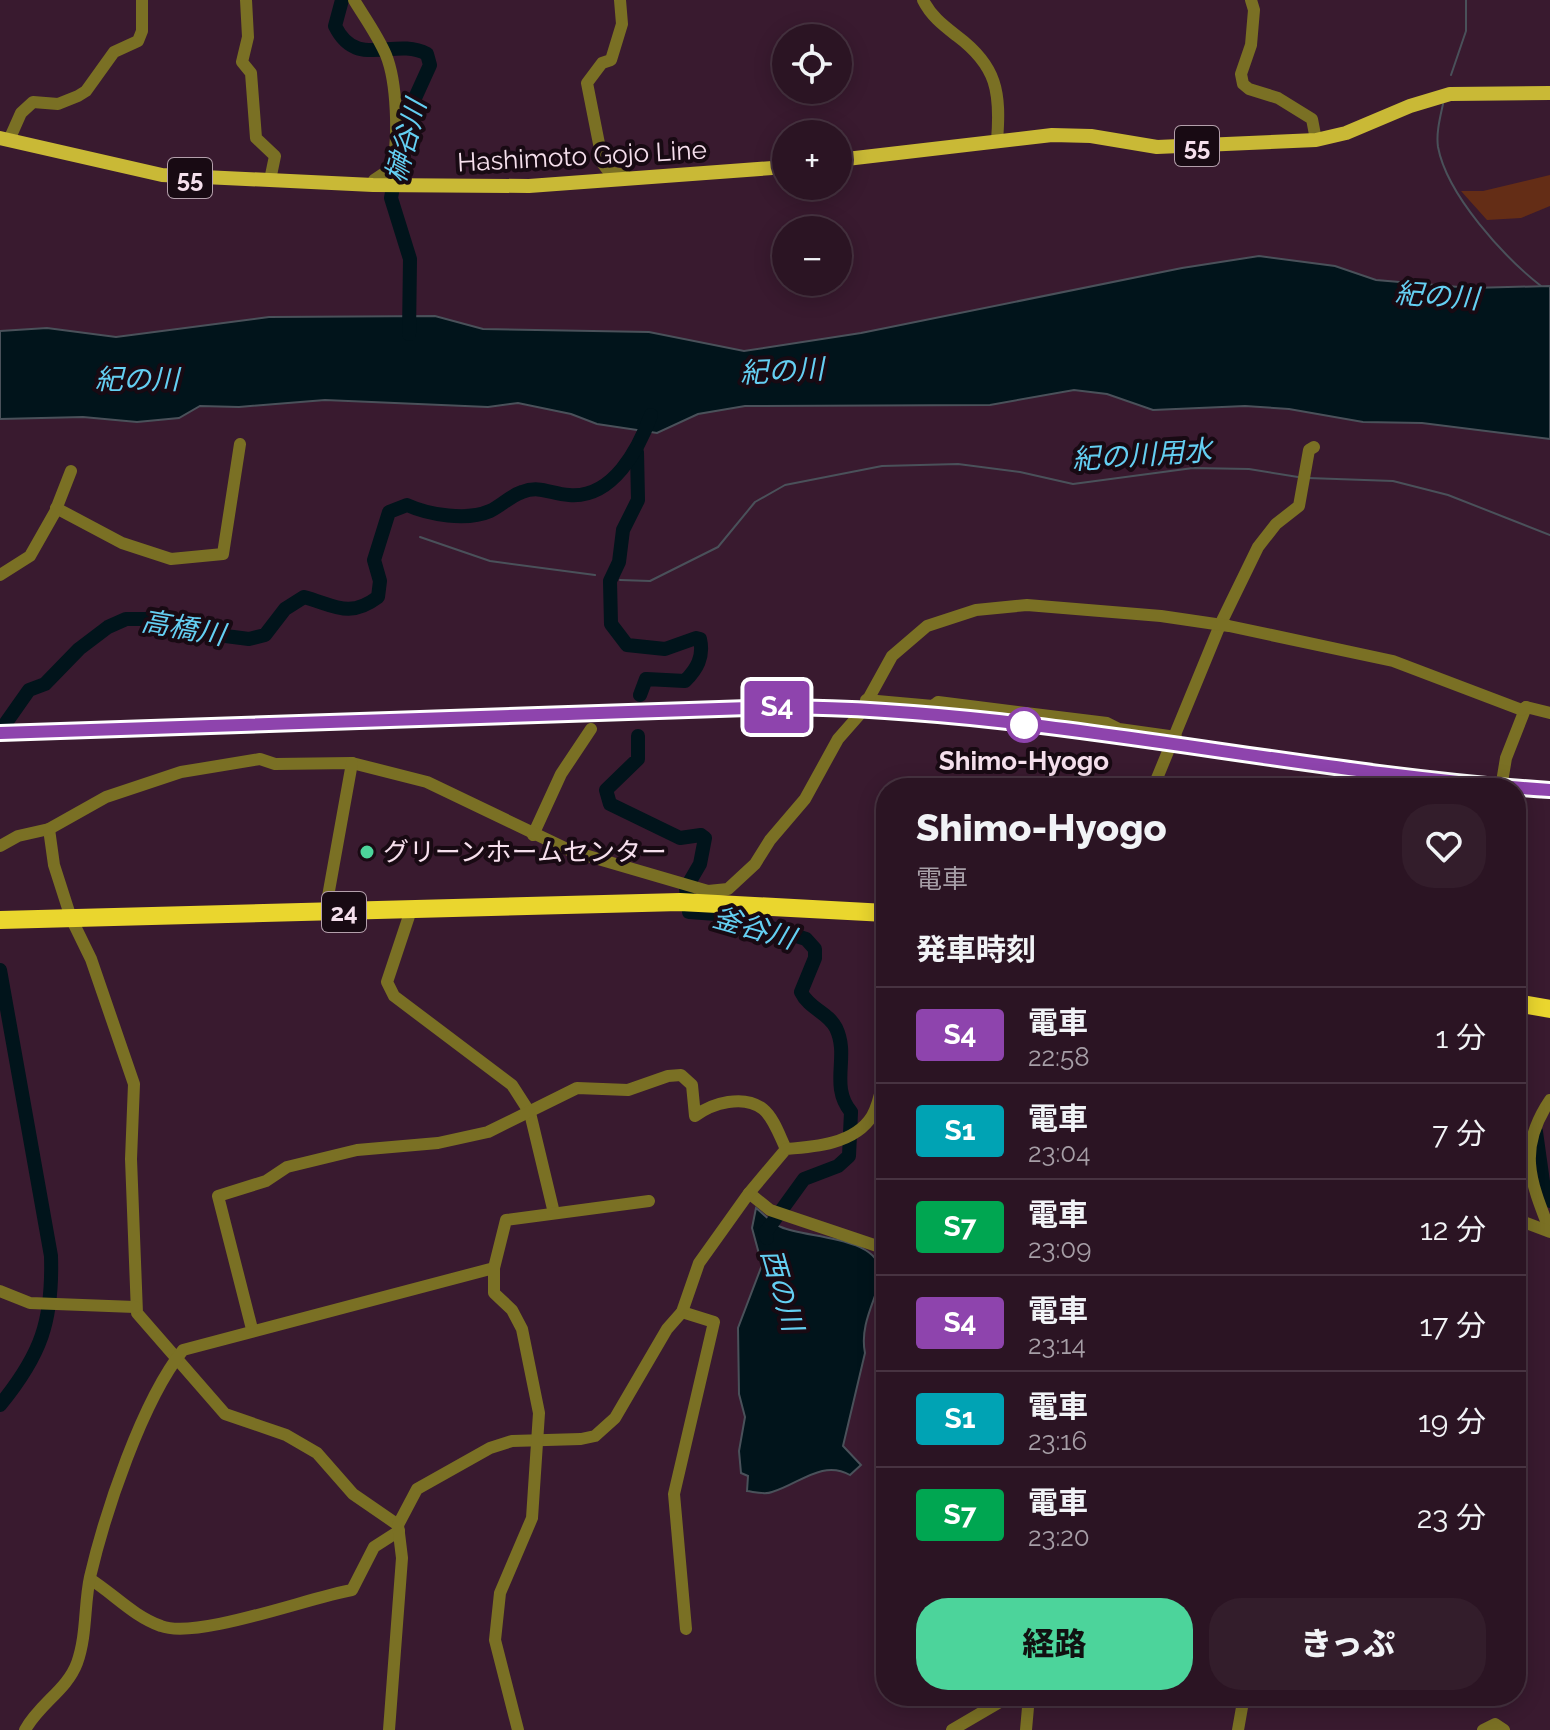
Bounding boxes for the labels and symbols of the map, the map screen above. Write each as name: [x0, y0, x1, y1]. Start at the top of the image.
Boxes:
water label: 榊谷川: [379, 93, 434, 186]
road number: 55: [1175, 126, 1219, 166]
street label: Hashimoto Gojo Line: [457, 134, 707, 178]
road number: 55: [168, 158, 212, 198]
water label: 紀の川: [1394, 277, 1483, 316]
water label: 紀の川: [739, 352, 828, 390]
water label: 紀の川: [95, 363, 182, 396]
water label: 紀の川用水: [1071, 433, 1216, 476]
water label: 高橋川: [139, 604, 230, 652]
line badge: S4: [741, 681, 813, 733]
marker: Shimo-Hyogo: [1007, 708, 1041, 742]
place label: Shimo-Hyogo: [939, 746, 1109, 776]
place label: グリーンホームセンター: [383, 837, 667, 867]
marker: グリーンホームセンター: [358, 843, 376, 861]
road number: 24: [322, 892, 366, 932]
water label: 釜谷川: [709, 901, 802, 956]
water label: 西の川: [755, 1245, 810, 1338]

